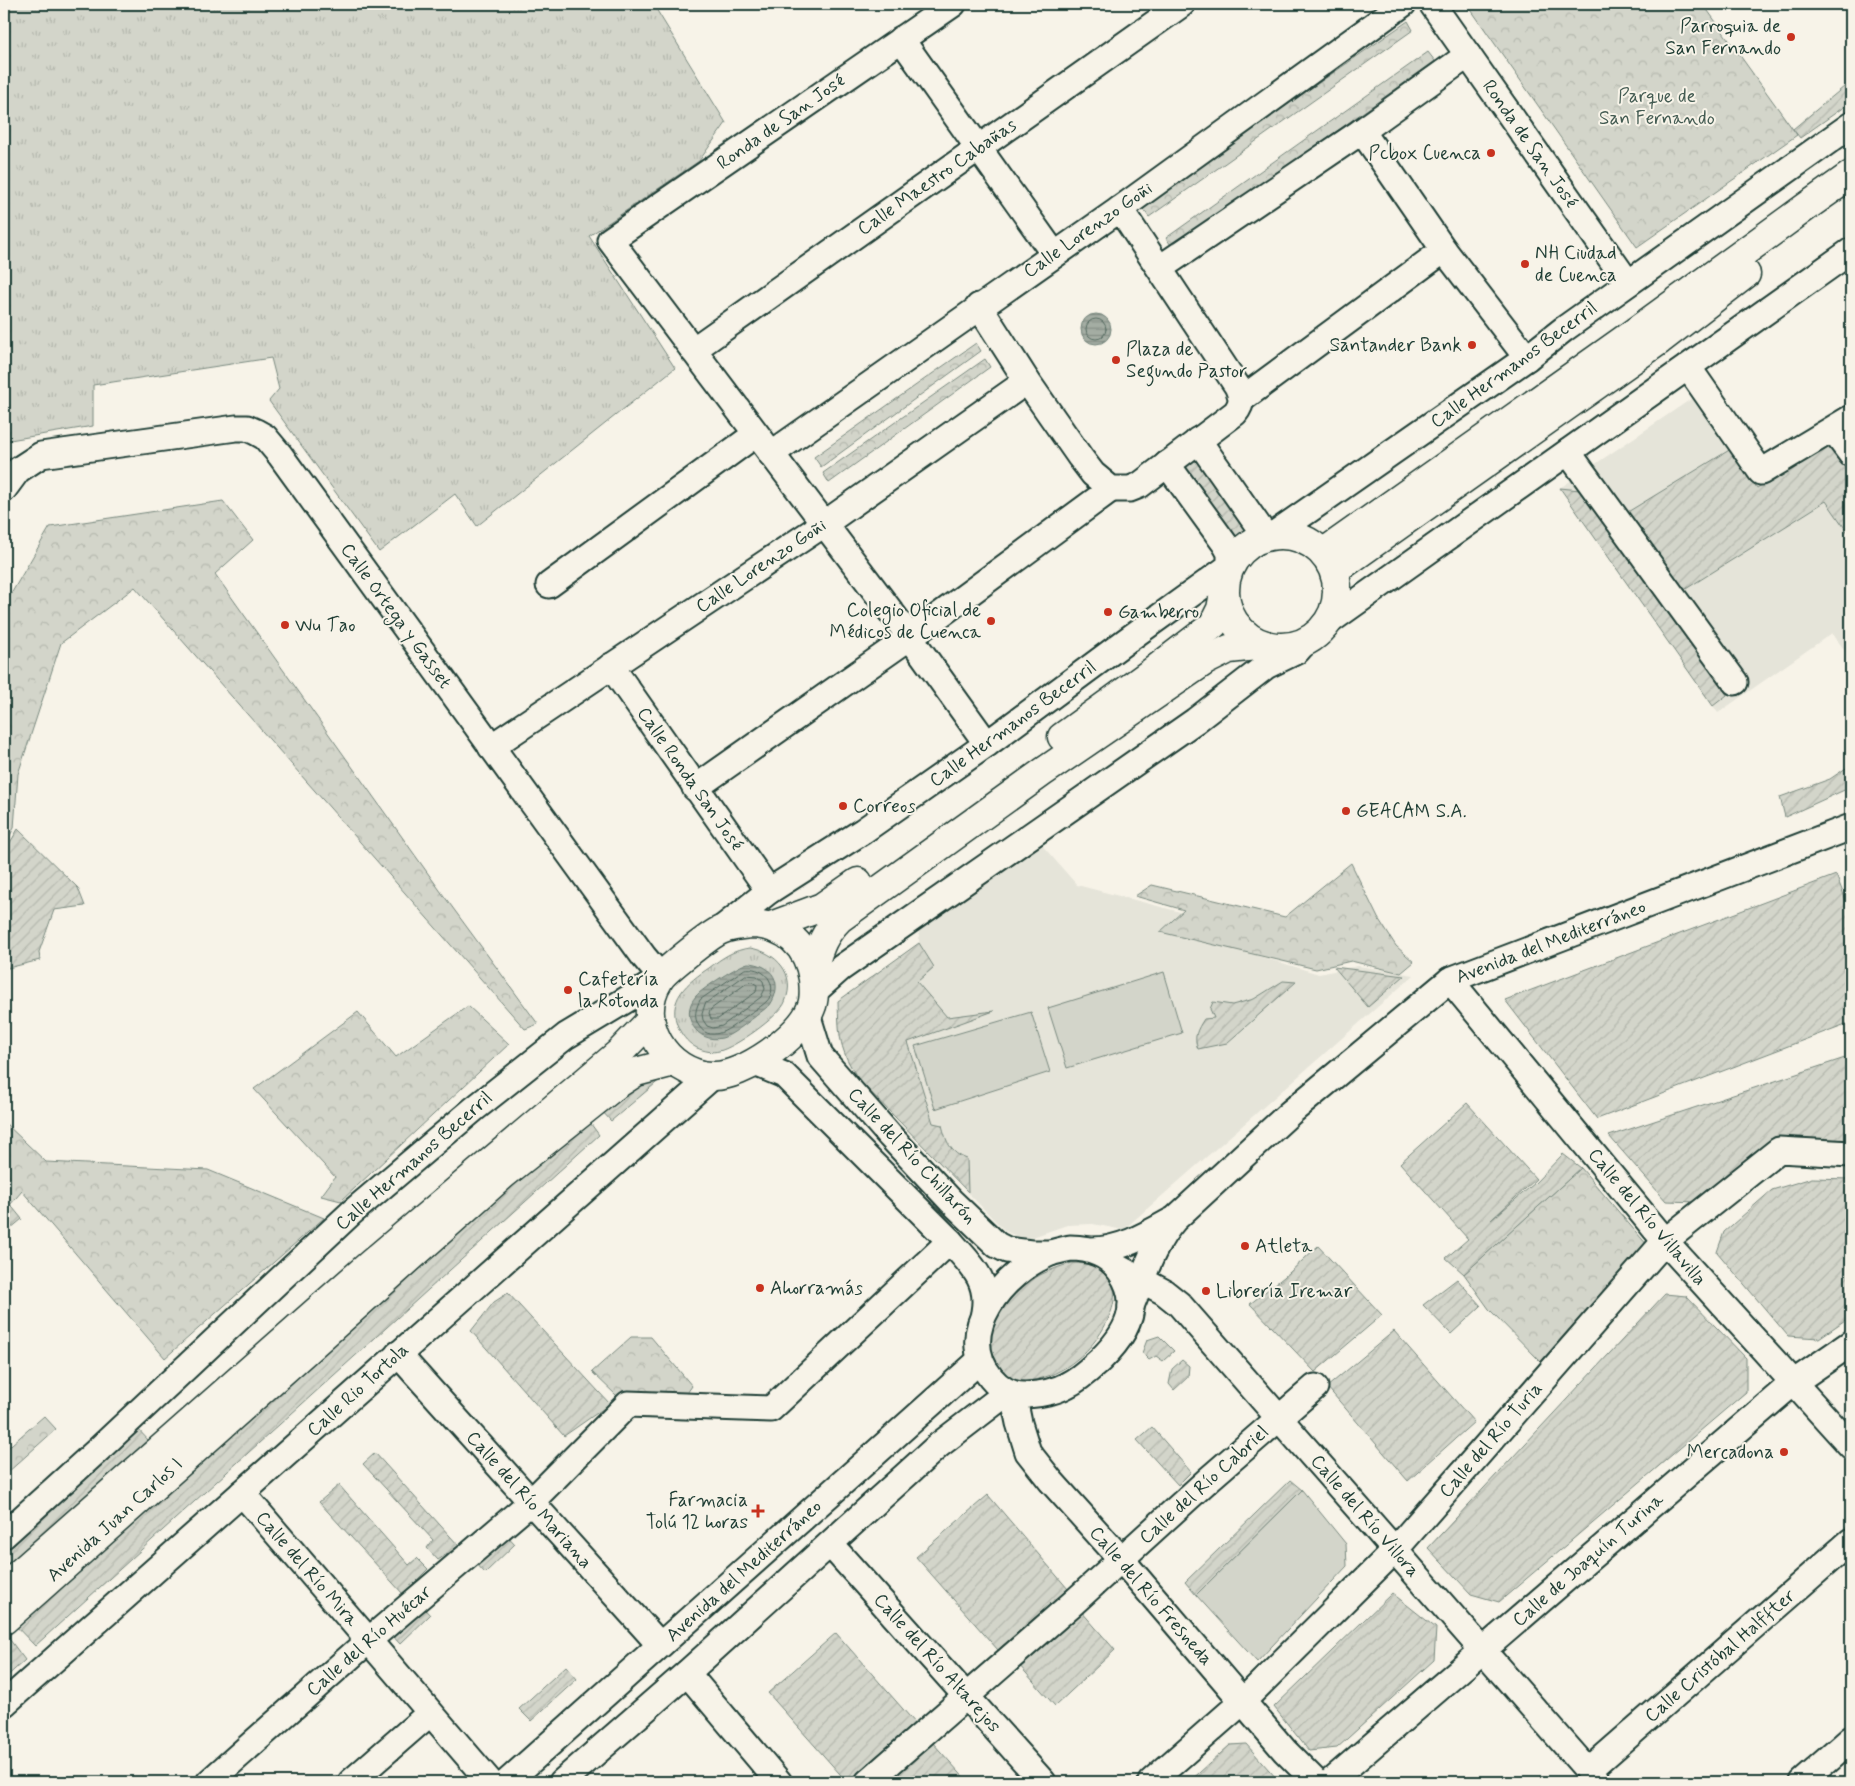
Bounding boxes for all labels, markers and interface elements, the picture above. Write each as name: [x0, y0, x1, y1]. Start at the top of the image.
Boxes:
place label: Parroquia de San Fernando: [1665, 14, 1781, 61]
marker: Parroquia de San Fernando: [1785, 31, 1797, 43]
street label: Ronda de San José: [712, 68, 850, 176]
street label: Ronda de San José: [1476, 75, 1584, 213]
park label: Parque de San Fernando: [1599, 84, 1715, 131]
street label: Calle Maestro Cabañas: [852, 112, 1022, 241]
place label: Pcbox Cuenca: [1369, 141, 1481, 166]
marker: Pcbox Cuenca: [1485, 147, 1497, 159]
street label: Calle Lorenzo Goñi: [1018, 176, 1158, 284]
place label: NH Ciudad de Cuenca: [1535, 241, 1617, 288]
marker: NH Ciudad de Cuenca: [1519, 258, 1531, 270]
street label: Calle Hermanos Becerril: [1426, 296, 1602, 434]
place label: Santander Bank: [1329, 333, 1462, 358]
place label: Plaza de Segundo Pastor: [1126, 337, 1247, 387]
marker: Santander Bank: [1466, 339, 1478, 351]
marker: Plaza de Segundo Pastor: [1110, 354, 1122, 366]
street label: Calle Lorenzo Goñi: [691, 513, 831, 619]
street label: Calle Ortega y Gasset: [333, 538, 457, 695]
place label: Colegio Oficial de Médicos de Cuenca: [830, 598, 982, 645]
place label: Gamberro: [1118, 600, 1199, 625]
marker: Gamberro: [1102, 606, 1114, 618]
place label: Wu Tao: [295, 613, 355, 638]
marker: Colegio Oficial de Médicos de Cuenca: [985, 615, 997, 627]
marker: Wu Tao: [279, 619, 291, 631]
street label: Calle Hermanos Becerril: [925, 655, 1101, 793]
street label: Calle Ronda San José: [631, 702, 749, 856]
place label: Correos: [853, 794, 916, 819]
place label: GEACAM S.A.: [1356, 799, 1467, 824]
marker: Correos: [837, 800, 849, 812]
marker: GEACAM S.A.: [1340, 805, 1352, 817]
street label: Avenida del Mediterráneo: [1452, 894, 1650, 990]
place label: Cafetería la Rotonda: [578, 967, 659, 1014]
marker: Cafetería la Rotonda: [562, 984, 574, 996]
street label: Calle del Río Chillarón: [842, 1082, 982, 1230]
street label: Calle Hermanos Becerril: [330, 1086, 498, 1236]
street label: Calle del Río Villavilla: [1582, 1143, 1712, 1291]
place label: Atleta: [1255, 1234, 1313, 1259]
marker: Atleta: [1239, 1240, 1251, 1252]
place label: Ahorramás: [770, 1276, 863, 1301]
place label: Librería Iremar: [1216, 1279, 1352, 1304]
marker: Ahorramás: [754, 1282, 766, 1294]
marker: Librería Iremar: [1200, 1285, 1212, 1297]
street label: Calle Rio Tortola: [302, 1338, 414, 1442]
street label: Calle del Río Turia: [1434, 1377, 1548, 1503]
street label: Calle del Río Cabriel: [1134, 1420, 1274, 1550]
street label: Calle del Río Mariana: [460, 1426, 598, 1574]
place label: Mercadona: [1687, 1440, 1774, 1465]
marker: Mercadona: [1778, 1446, 1790, 1458]
street label: Calle del Río Villora: [1305, 1449, 1425, 1583]
street label: Avenida Juan Carlos I: [42, 1452, 188, 1588]
street label: Calle de Joaquín Turina: [1507, 1487, 1669, 1633]
place label: Farmacia Tolú 12 horas: [646, 1488, 748, 1535]
street label: Avenida del Mediterráneo: [661, 1494, 827, 1648]
marker: Farmacia Tolú 12 horas: [752, 1505, 764, 1517]
street label: Calle del Río Mira: [250, 1506, 364, 1632]
street label: Calle del Río Fresneda: [1083, 1521, 1219, 1671]
street label: Calle del Río Huécar: [301, 1580, 437, 1702]
street label: Calle Cristóbal Halffter: [1639, 1584, 1801, 1728]
street label: Calle del Río Altarejos: [868, 1588, 1006, 1738]

